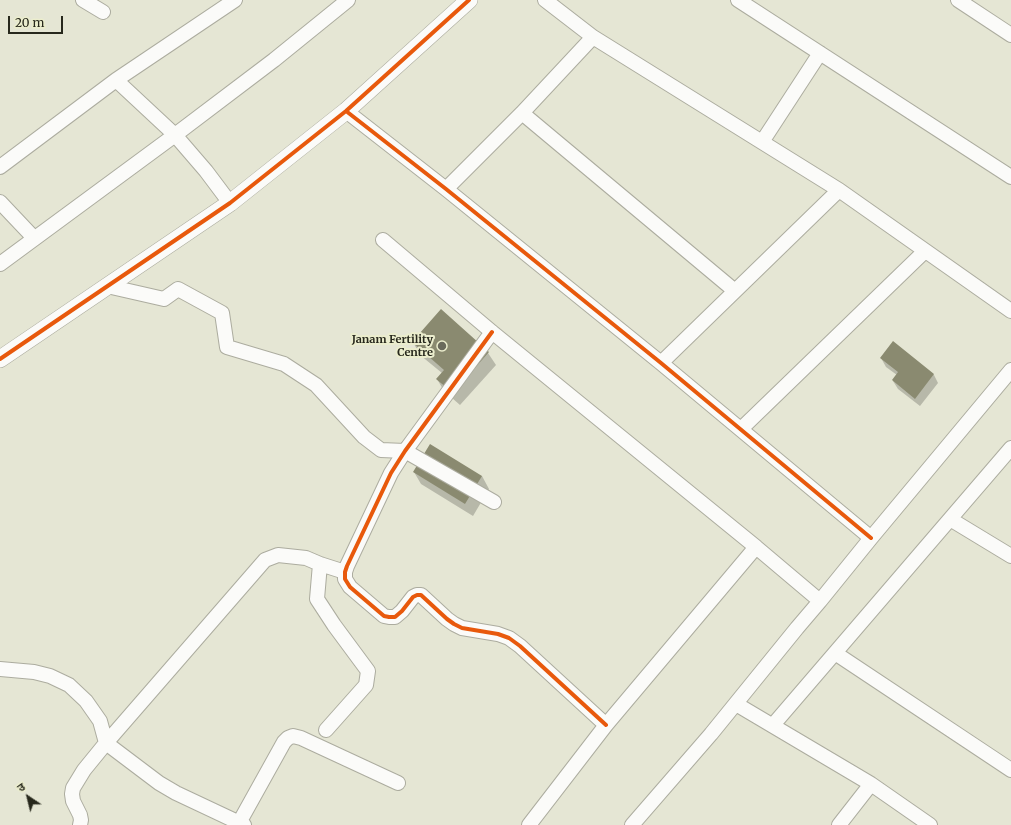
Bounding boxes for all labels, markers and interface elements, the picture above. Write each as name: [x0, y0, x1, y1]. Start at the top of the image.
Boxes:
scale bar: [10, 8, 65, 34]
text: 20 m: [15, 15, 44, 30]
place label: Janam Fertility Centre: [352, 333, 433, 359]
marker: Janam Fertility Centre: [436, 340, 448, 352]
north arrow: [8, 777, 48, 817]
text: उ: [14, 780, 28, 795]

